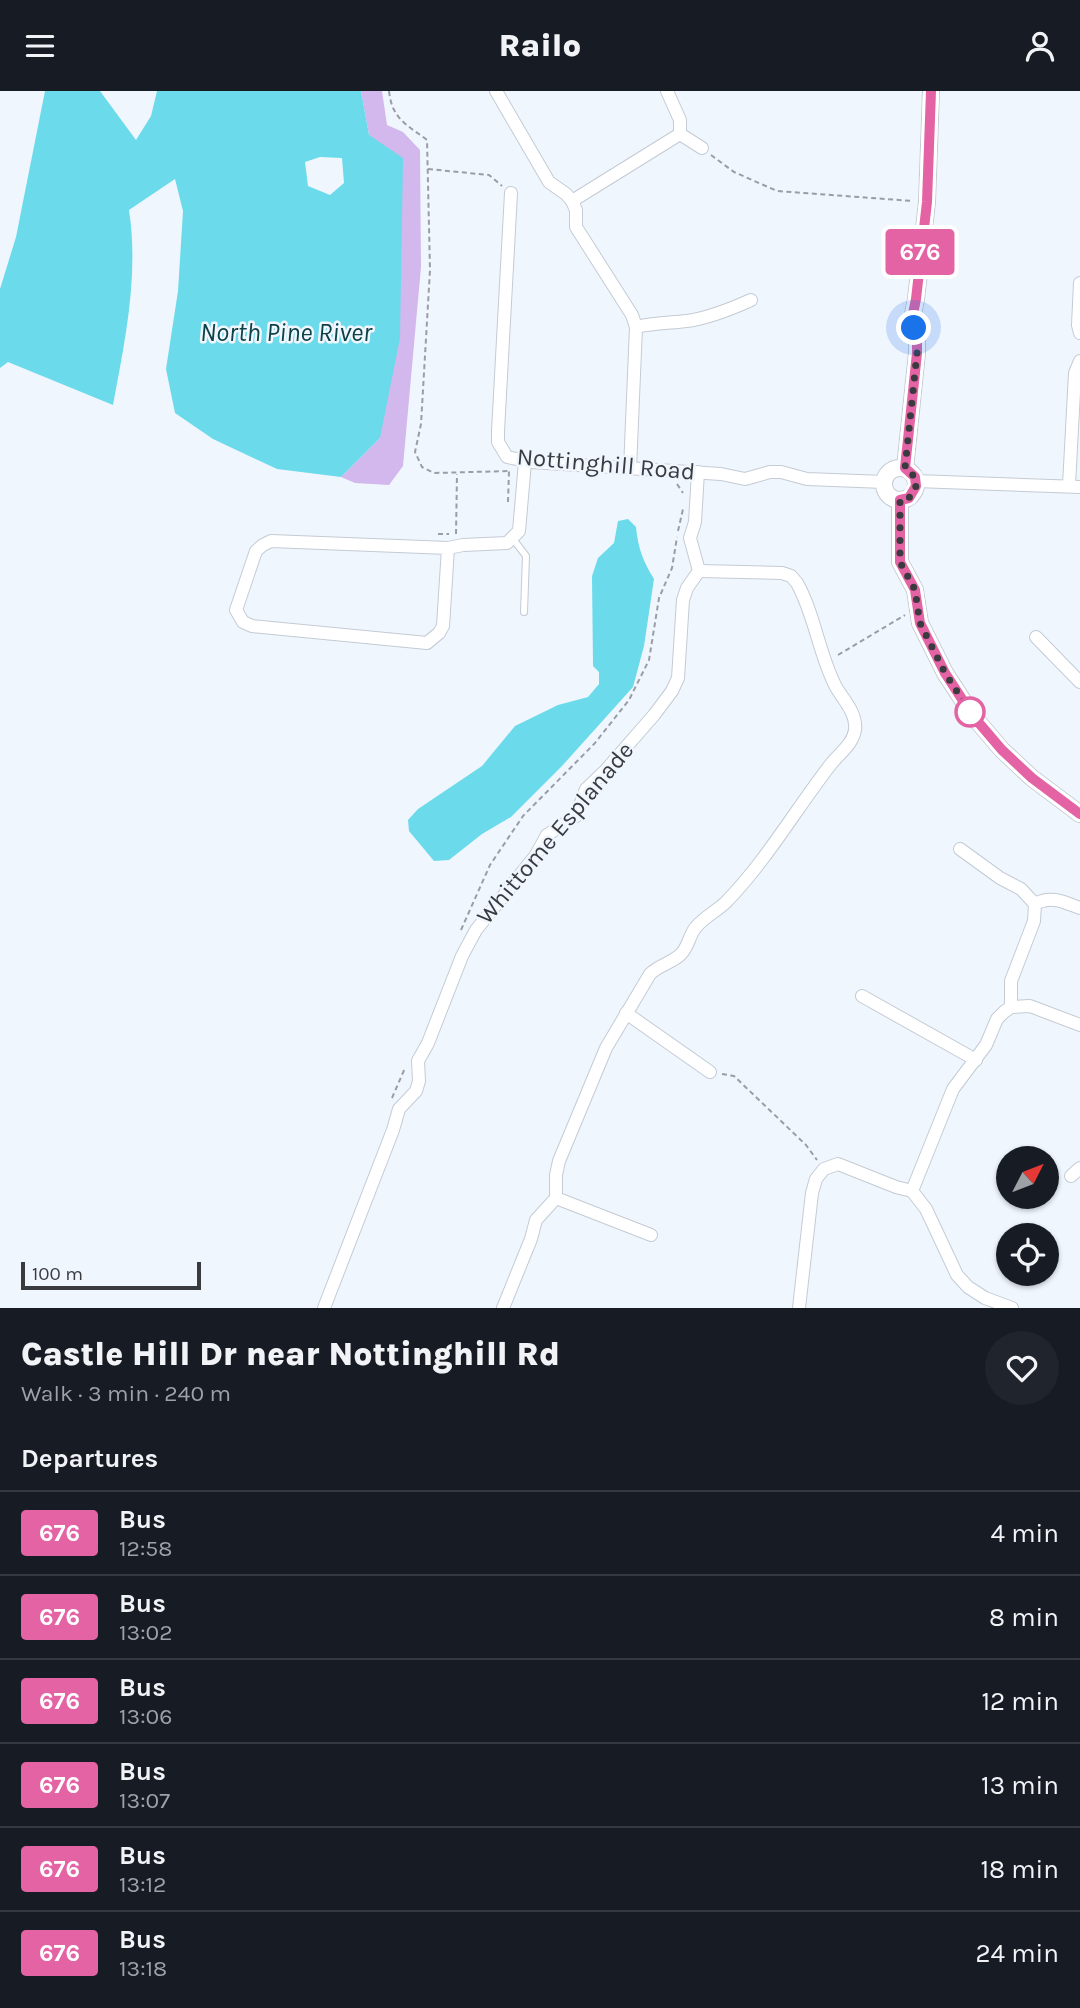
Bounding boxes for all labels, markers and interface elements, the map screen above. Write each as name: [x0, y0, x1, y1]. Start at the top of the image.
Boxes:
icon: menu: [21, 27, 59, 65]
text: Railo: [499, 27, 581, 64]
icon: person: [1021, 27, 1059, 65]
line badge: 676: [880, 229, 960, 275]
text: 676: [899, 238, 941, 266]
your location: [896, 310, 931, 345]
water label: North Pine River: [200, 317, 373, 348]
street label: Nottinghill Road: [516, 442, 696, 486]
unlabelled marker: [955, 697, 985, 727]
street label: Whittome Esplanade: [471, 736, 639, 930]
north arrow: [996, 1146, 1059, 1209]
map controls: [996, 1146, 1059, 1286]
button: locate: [996, 1223, 1059, 1286]
scale bar: [21, 1259, 201, 1291]
text: 100 m: [32, 1263, 83, 1285]
button: heart: [985, 1331, 1059, 1405]
text: Castle Hill Dr near Nottinghill Rd: [21, 1335, 560, 1373]
text: Walk · 3 min · 240 m: [21, 1380, 231, 1407]
text: Departures: [21, 1443, 158, 1474]
text: Bus: [119, 1504, 166, 1535]
text: 4 min: [991, 1518, 1059, 1549]
text: 676: [39, 1519, 80, 1547]
text: 12:58: [119, 1535, 172, 1562]
text: Bus: [119, 1588, 166, 1619]
text: 8 min: [989, 1602, 1059, 1633]
text: 676: [39, 1603, 80, 1631]
text: 13:02: [119, 1619, 172, 1646]
text: Bus: [119, 1672, 166, 1703]
text: 12 min: [981, 1686, 1059, 1717]
text: 676: [39, 1687, 80, 1715]
text: 13:06: [119, 1703, 172, 1730]
text: Bus: [119, 1756, 166, 1787]
text: 13 min: [981, 1770, 1059, 1801]
text: 676: [39, 1771, 80, 1799]
text: 13:07: [119, 1787, 170, 1814]
text: Bus: [119, 1840, 166, 1871]
text: 18 min: [980, 1854, 1059, 1885]
text: 676: [39, 1855, 80, 1883]
text: 13:12: [119, 1871, 166, 1898]
text: Bus: [119, 1924, 166, 1955]
text: 24 min: [975, 1938, 1059, 1969]
text: 676: [39, 1939, 80, 1967]
text: 13:18: [119, 1955, 167, 1982]

